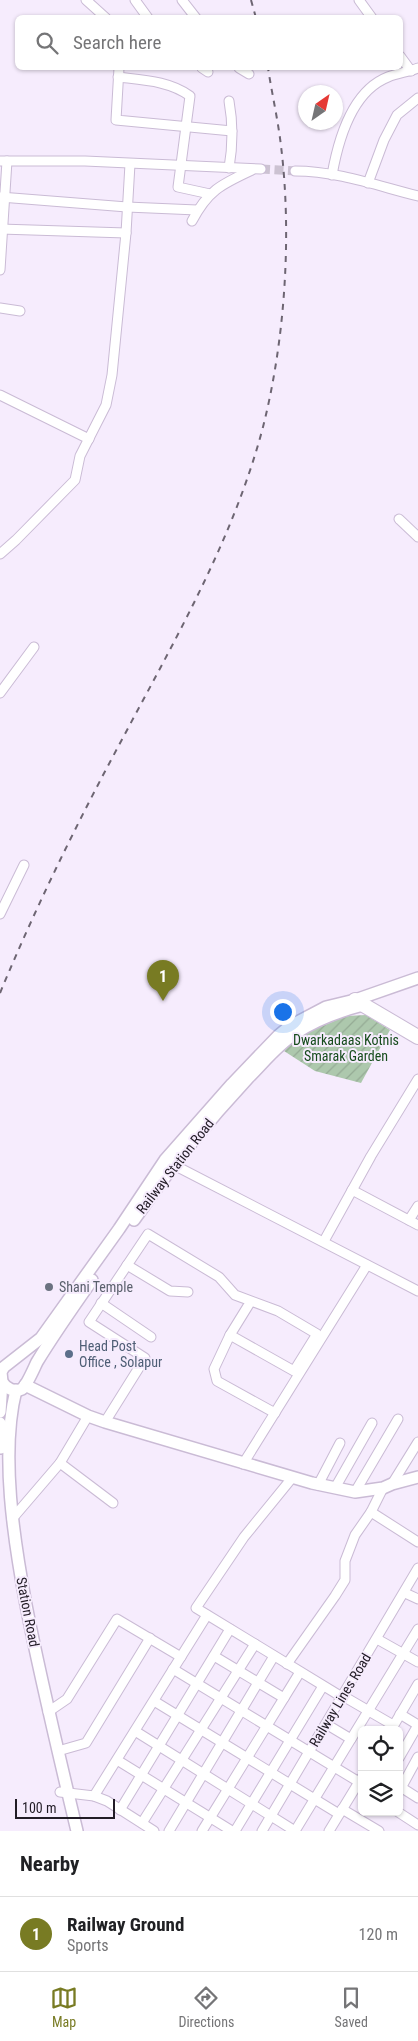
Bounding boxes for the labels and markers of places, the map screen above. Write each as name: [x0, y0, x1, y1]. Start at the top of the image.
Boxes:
pin: 1: [147, 960, 179, 1001]
place label: Shani Temple: [59, 1279, 133, 1295]
marker: Shani Temple: [43, 1281, 55, 1293]
place label: Head Post Office , Solapur: [79, 1338, 162, 1370]
marker: Head Post Office , Solapur: [63, 1348, 75, 1360]

